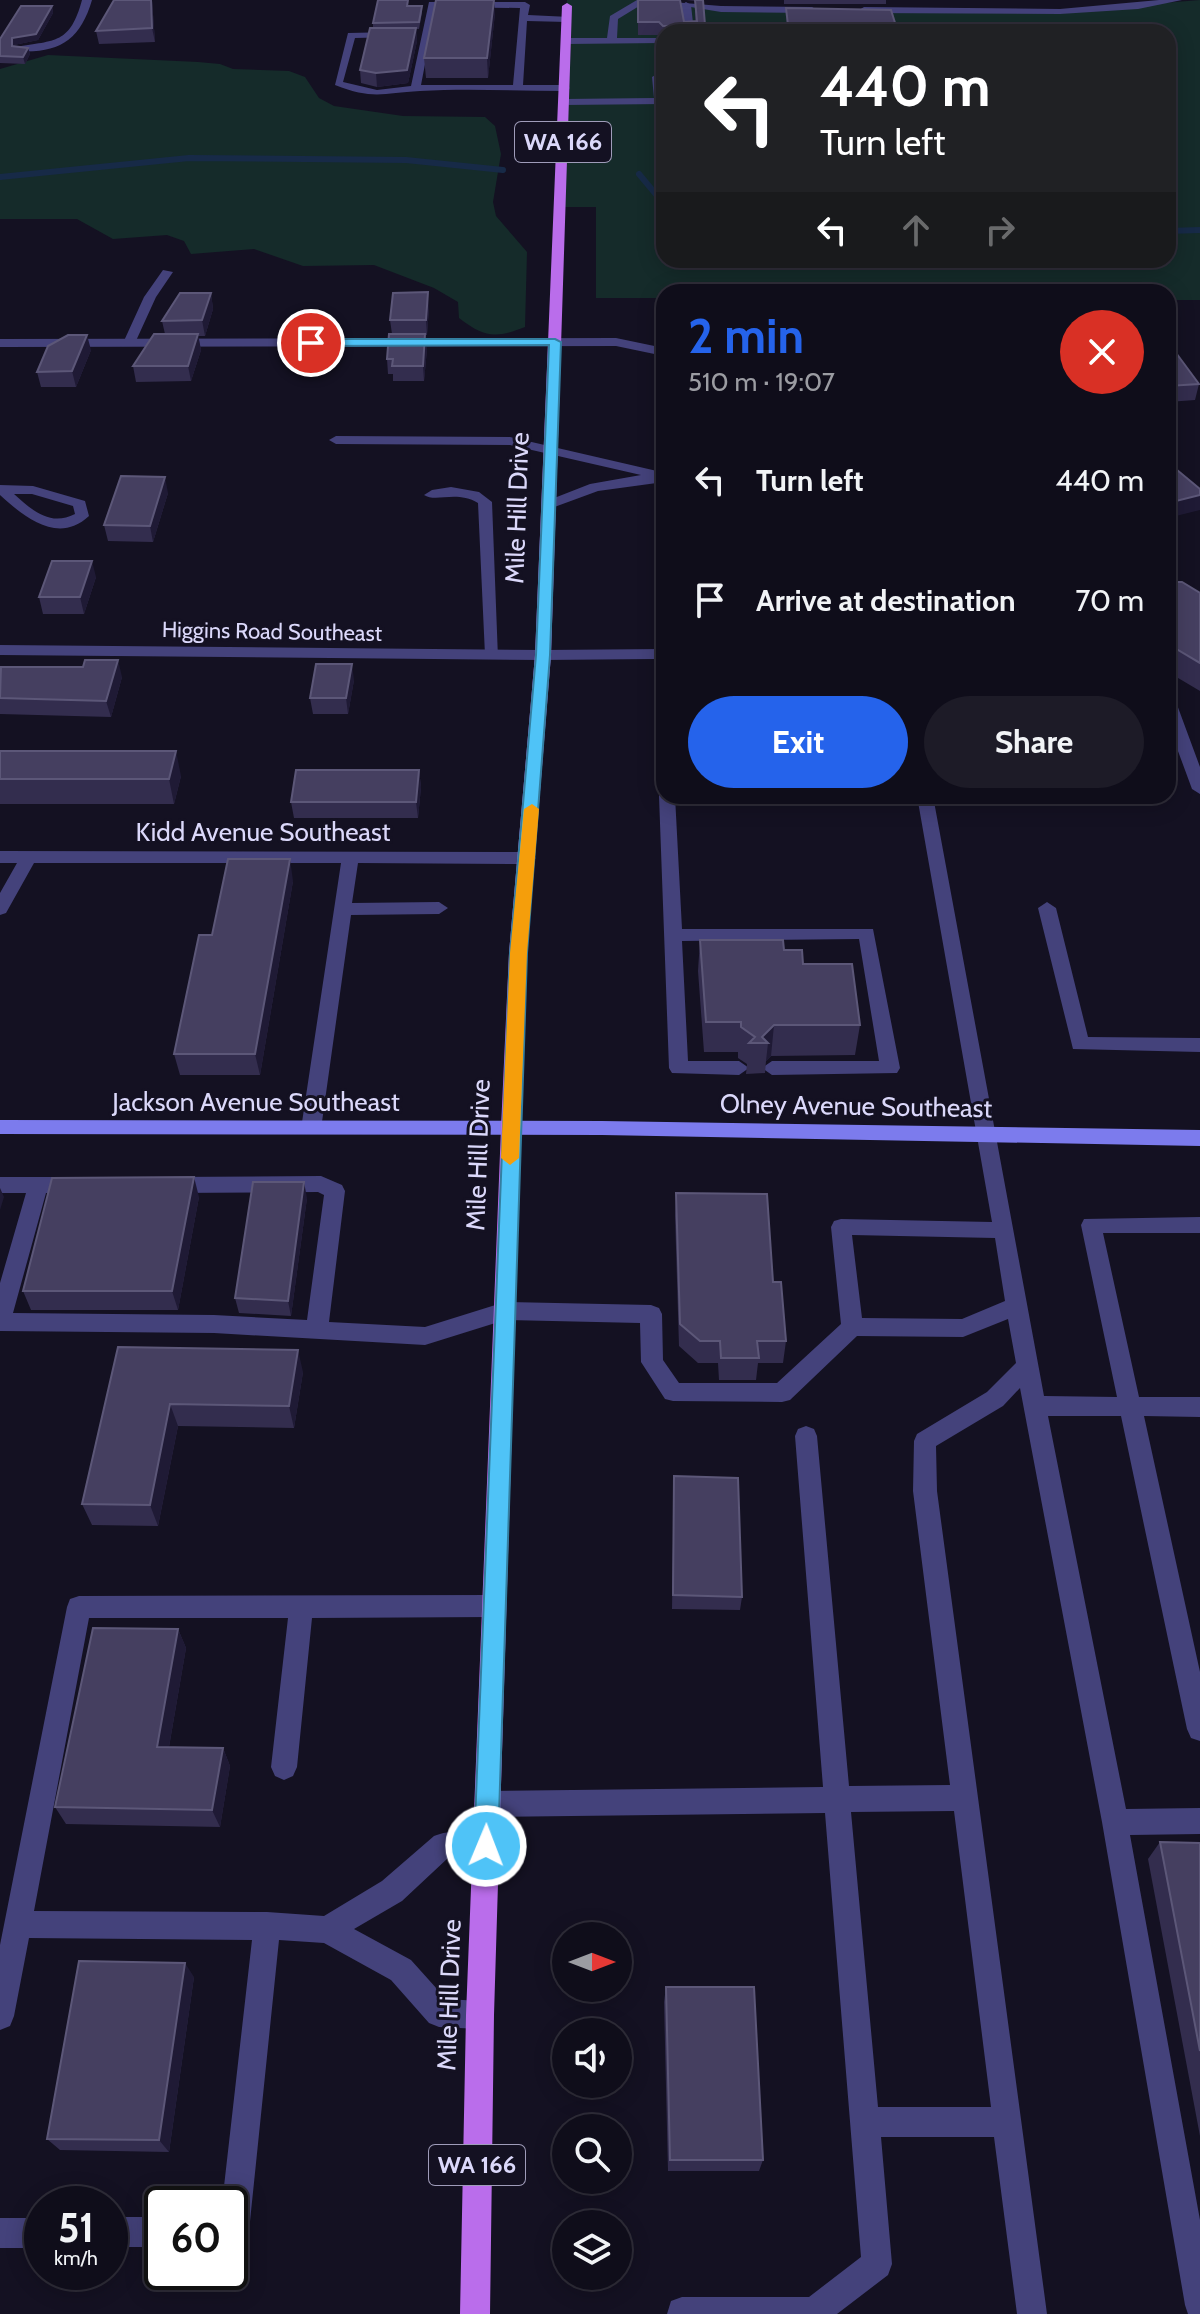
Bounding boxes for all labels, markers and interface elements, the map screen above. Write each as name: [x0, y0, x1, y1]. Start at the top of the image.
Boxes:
text: 440 m: [820, 52, 990, 120]
icon: left: [688, 56, 792, 160]
text: Turn left: [820, 120, 945, 164]
road number: WA 166: [515, 122, 611, 162]
icon: left: [810, 208, 854, 252]
icon: ahead: [894, 208, 938, 252]
icon: right: [978, 208, 1022, 252]
text: 2 min: [688, 307, 804, 365]
pin: [277, 309, 345, 377]
button: close: [1060, 310, 1144, 394]
icon: arrive: [289, 321, 333, 365]
text: 510 m · 19:07: [688, 366, 835, 398]
street label: Mile Hill Drive: [498, 432, 536, 584]
icon: left: [688, 458, 732, 502]
text: Turn left: [756, 462, 864, 499]
text: 440 m: [1055, 462, 1144, 499]
icon: arrive: [688, 578, 732, 622]
text: Arrive at destination: [756, 582, 1016, 619]
text: 70 m: [1075, 582, 1144, 619]
street label: Higgins Road Southeast: [162, 616, 383, 647]
button: Exit: [688, 696, 908, 788]
button: Share: [924, 696, 1144, 788]
street label: Kidd Avenue Southeast: [135, 816, 391, 848]
street label: Mile Hill Drive: [459, 1079, 497, 1231]
street label: Jackson Avenue Southeast: [111, 1086, 400, 1118]
street label: Olney Avenue Southeast: [720, 1088, 993, 1124]
position arrow: [444, 1804, 528, 1888]
street label: Mile Hill Drive: [430, 1919, 468, 2071]
north arrow: [552, 1922, 632, 2002]
map controls: [552, 1922, 632, 2290]
button: sound: [552, 2018, 632, 2098]
button: search: [552, 2114, 632, 2194]
road number: WA 166: [429, 2145, 525, 2185]
speed limit sign: 60: [144, 2186, 248, 2290]
text: 51: [58, 2203, 94, 2252]
button: layers: [552, 2210, 632, 2290]
text: km/h: [54, 2246, 98, 2270]

